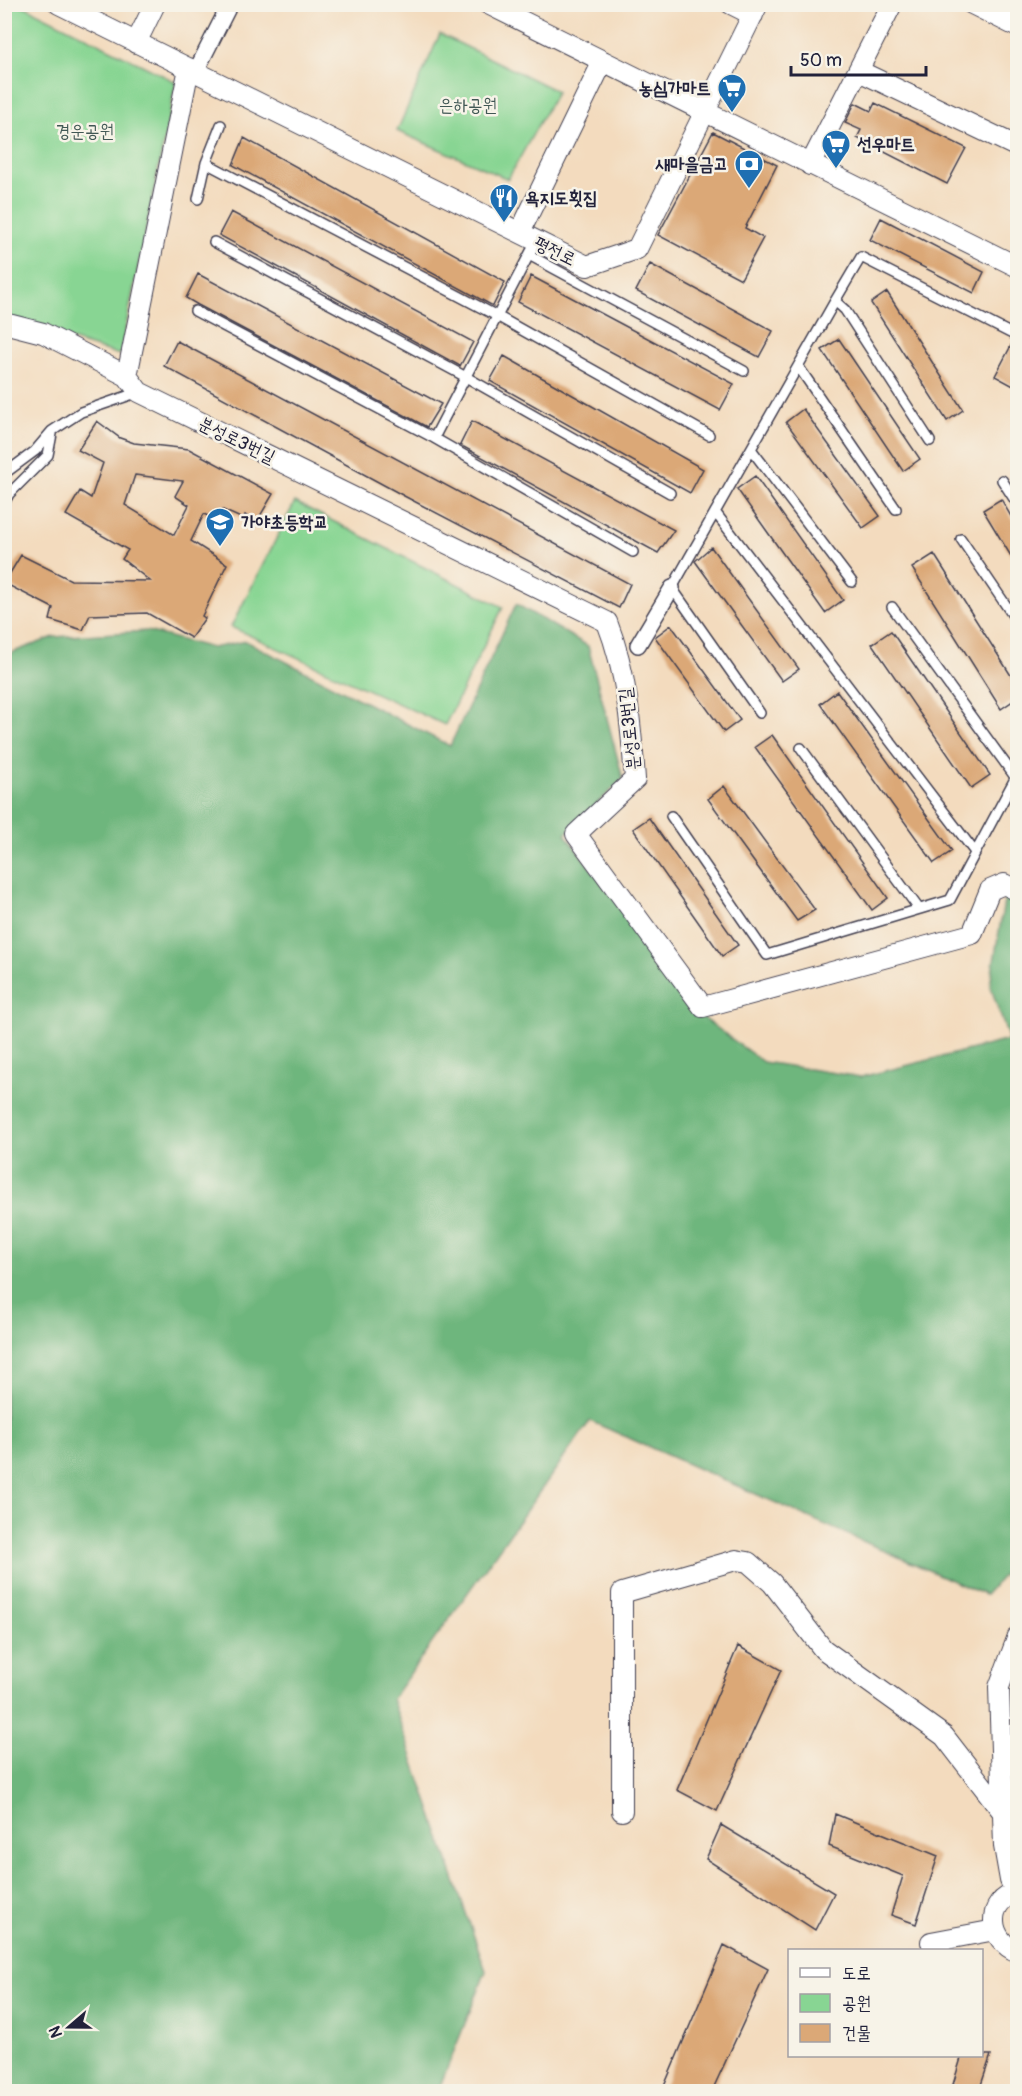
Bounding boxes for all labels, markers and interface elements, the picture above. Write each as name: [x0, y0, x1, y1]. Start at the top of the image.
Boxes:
scale bar: [791, 39, 926, 77]
text: 50 m: [800, 49, 842, 72]
supermarket icon: 농심가마트: [716, 72, 748, 114]
place label: 농심가마트: [639, 77, 711, 100]
park label: 은하공원: [439, 94, 497, 117]
park label: 경운공원: [56, 120, 114, 143]
supermarket icon: 선우마트: [820, 128, 852, 170]
place label: 선우마트: [857, 133, 915, 156]
bank icon: 새마을금고: [733, 148, 765, 190]
place label: 새마을금고: [655, 153, 728, 176]
restaurant icon: 욕지도횟집: [488, 182, 520, 224]
place label: 욕지도횟집: [525, 187, 597, 210]
street label: 평전로: [530, 232, 579, 271]
street label: 분성로3번길: [195, 412, 279, 469]
school or university icon: 가야초등학교: [204, 506, 236, 548]
place label: 가야초등학교: [241, 511, 328, 534]
street label: 분성로3번길: [614, 686, 645, 771]
legend: [788, 1949, 983, 2057]
text: 도로: [842, 1962, 871, 1985]
text: 공원: [842, 1992, 871, 2015]
north arrow: [39, 1997, 99, 2057]
text: 건물: [842, 2022, 871, 2045]
text: N: [45, 2023, 67, 2040]

